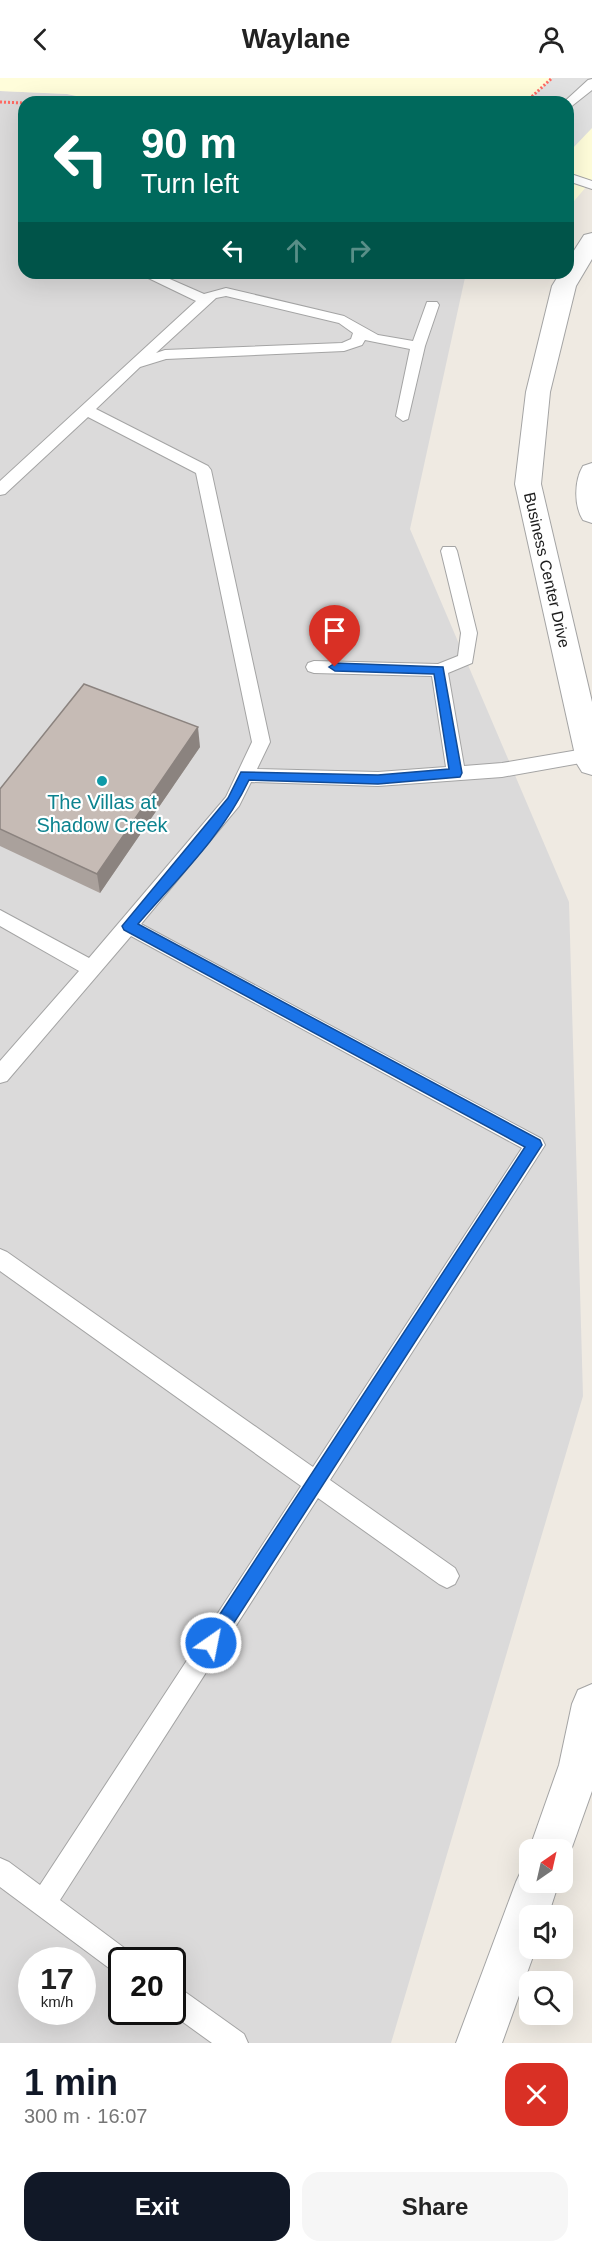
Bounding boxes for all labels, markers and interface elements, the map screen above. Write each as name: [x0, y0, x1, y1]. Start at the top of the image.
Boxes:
icon: back: [24, 23, 57, 56]
icon: person: [535, 23, 568, 56]
text: Waylane: [242, 24, 350, 54]
icon: left: [42, 120, 120, 198]
text: 90 m: [141, 120, 237, 167]
text: Turn left: [141, 169, 239, 199]
icon: left: [217, 234, 250, 267]
icon: ahead: [280, 234, 313, 267]
icon: right: [343, 234, 376, 267]
street label: Business Center Drive: [521, 491, 573, 650]
pin: [309, 605, 360, 667]
icon: arrive: [318, 614, 351, 647]
marker: The Villas at Shadow Creek: [95, 774, 109, 788]
place label: The Villas at Shadow Creek: [36, 791, 169, 836]
position arrow: [179, 1611, 243, 1675]
north arrow: [519, 1839, 573, 1893]
map controls: [519, 1839, 573, 2025]
button: sound: [519, 1905, 573, 1959]
speed limit sign: 20: [108, 1947, 186, 2025]
text: 17: [40, 1962, 74, 1995]
button: search: [519, 1971, 573, 2025]
text: km/h: [41, 1993, 73, 2010]
text: 1 min: [24, 2062, 118, 2103]
button: close: [505, 2063, 568, 2126]
text: 300 m · 16:07: [24, 2105, 147, 2127]
button: Exit: [24, 2172, 290, 2241]
button: Share: [302, 2172, 568, 2241]

